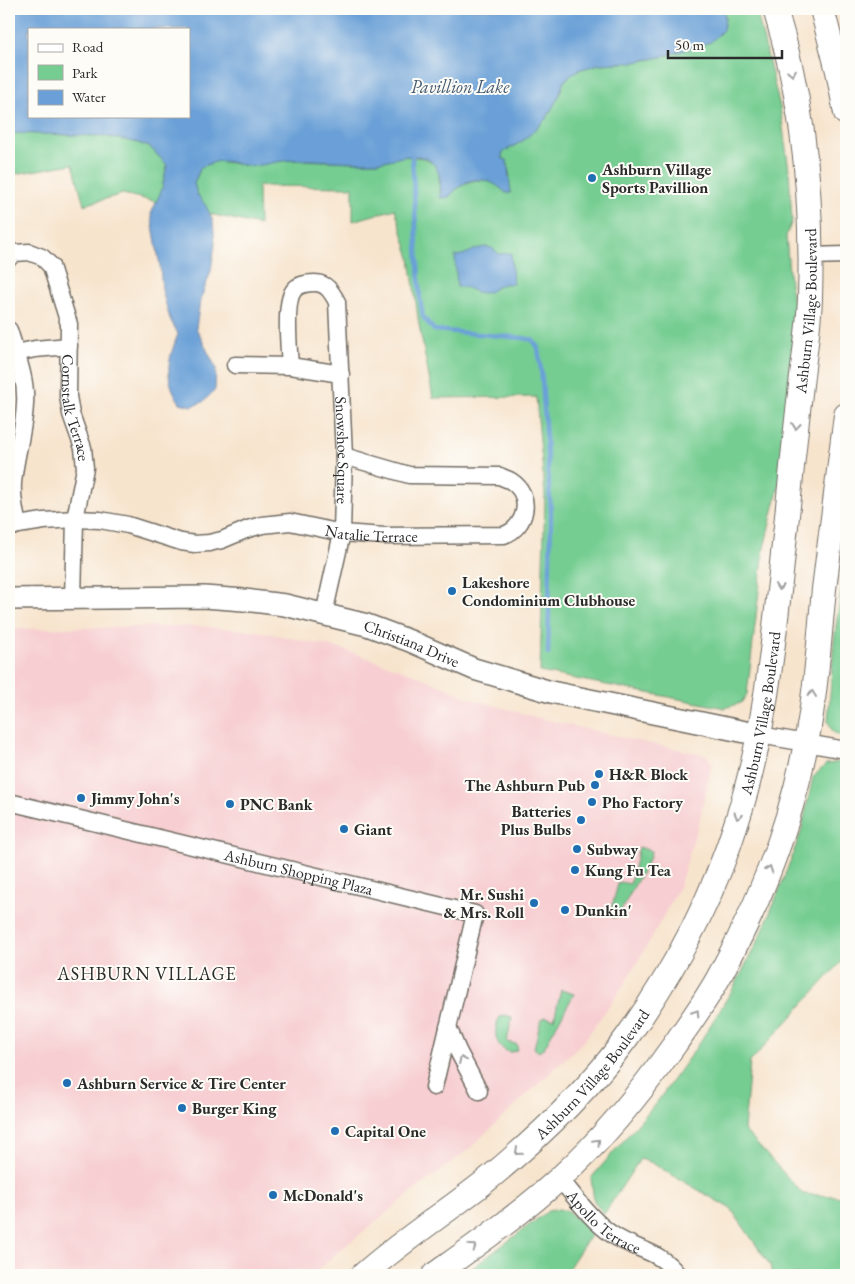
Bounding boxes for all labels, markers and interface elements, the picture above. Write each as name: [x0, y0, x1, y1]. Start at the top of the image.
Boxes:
legend: [28, 28, 190, 118]
scale bar: [668, 28, 781, 60]
text: 50 m: [675, 35, 704, 54]
text: Road: [72, 37, 104, 56]
text: Park: [72, 63, 99, 82]
one-way arrow: [786, 68, 796, 77]
water label: Pavillion Lake: [411, 75, 510, 98]
text: Water: [72, 87, 106, 106]
place label: Ashburn Village Sports Pavillion: [601, 159, 712, 198]
marker: Ashburn Village Sports Pavillion: [586, 172, 598, 184]
street label: Ashburn Village Boulevard: [790, 227, 822, 396]
street label: Cornstalk Terrace: [57, 354, 94, 462]
street label: Snowshoe Square: [330, 396, 354, 504]
one-way arrow: [791, 422, 802, 430]
street label: Natalie Terrace: [323, 520, 418, 547]
place label: Lakeshore Condominium Clubhouse: [462, 572, 636, 611]
one-way arrow: [774, 584, 785, 592]
marker: Lakeshore Condominium Clubhouse: [446, 585, 458, 597]
street label: Christiana Drive: [361, 615, 463, 672]
street label: Ashburn Village Boulevard: [735, 629, 786, 798]
one-way arrow: [807, 690, 817, 699]
place label: H&R Block: [609, 764, 688, 785]
marker: H&R Block: [593, 768, 605, 780]
place label: The Ashburn Pub: [464, 775, 585, 796]
marker: The Ashburn Pub: [589, 779, 601, 791]
place label: Jimmy John's: [89, 788, 180, 809]
marker: Jimmy John's: [75, 792, 87, 804]
place label: Pho Factory: [602, 792, 683, 813]
place label: PNC Bank: [240, 794, 313, 815]
marker: Pho Factory: [586, 796, 598, 808]
marker: PNC Bank: [224, 798, 236, 810]
place label: Batteries Plus Bulbs: [501, 801, 571, 840]
one-way arrow: [734, 811, 744, 819]
marker: Batteries Plus Bulbs: [575, 814, 587, 826]
place label: Giant: [354, 819, 392, 840]
marker: Giant: [338, 823, 350, 835]
place label: Subway: [587, 839, 638, 860]
marker: Subway: [571, 843, 583, 855]
street label: Ashburn Shopping Plaza: [221, 844, 376, 900]
place label: Kung Fu Tea: [585, 860, 672, 881]
marker: Kung Fu Tea: [569, 864, 581, 876]
one-way arrow: [763, 865, 773, 874]
place label: Mr. Sushi & Mrs. Roll: [444, 884, 524, 923]
marker: Mr. Sushi & Mrs. Roll: [528, 897, 540, 909]
place label: Dunkin': [575, 900, 631, 921]
marker: Dunkin': [559, 904, 571, 916]
district label: ASHBURN VILLAGE: [56, 962, 237, 985]
street label: Ashburn Village Boulevard: [530, 1004, 655, 1145]
one-way arrow: [690, 1009, 699, 1019]
one-way arrow: [458, 1056, 468, 1065]
place label: Ashburn Service & Tire Center: [76, 1073, 286, 1094]
marker: Ashburn Service & Tire Center: [61, 1077, 73, 1089]
place label: Burger King: [192, 1098, 277, 1119]
marker: Burger King: [176, 1102, 188, 1114]
place label: Capital One: [345, 1121, 426, 1142]
marker: Capital One: [329, 1125, 341, 1137]
one-way arrow: [591, 1138, 600, 1147]
one-way arrow: [515, 1147, 524, 1156]
place label: McDonald's: [283, 1185, 363, 1206]
street label: Apollo Terrace: [561, 1185, 644, 1259]
marker: McDonald's: [267, 1189, 279, 1201]
one-way arrow: [467, 1244, 477, 1253]

